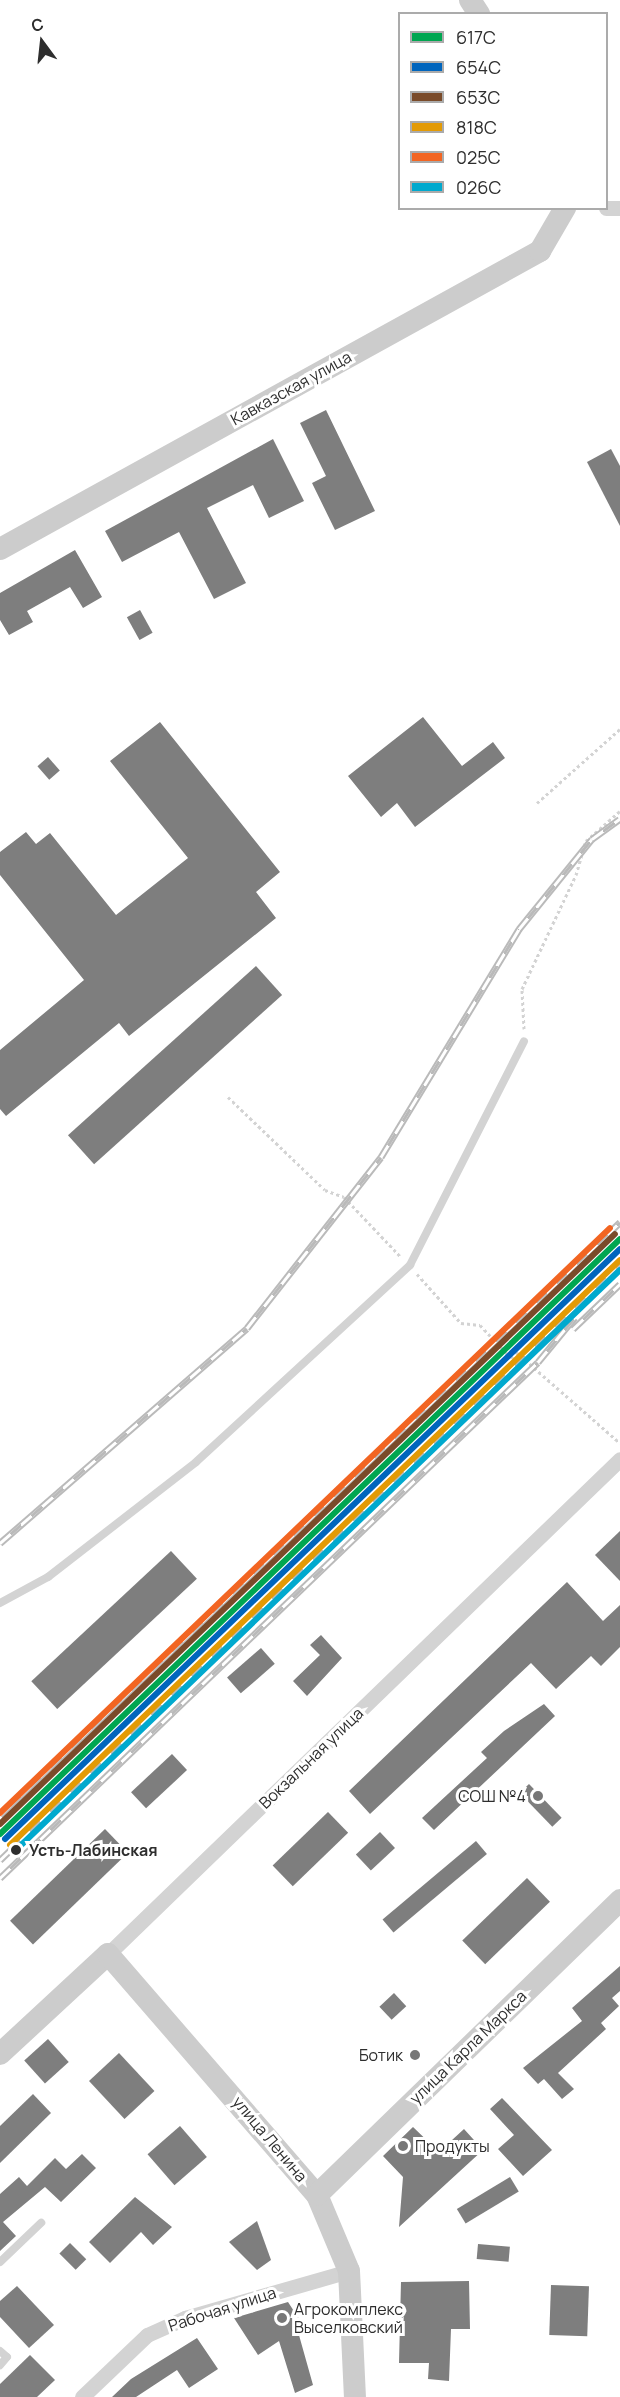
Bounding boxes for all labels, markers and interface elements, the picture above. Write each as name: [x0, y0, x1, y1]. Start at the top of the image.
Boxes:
north arrow: [12, 12, 72, 72]
text: С: [29, 12, 46, 37]
legend: [398, 12, 608, 210]
text: 617C: [456, 25, 496, 49]
text: 654С: [456, 55, 501, 79]
text: 653С: [456, 85, 500, 109]
text: 818С: [456, 115, 497, 139]
text: 025С: [456, 145, 501, 169]
text: 026С: [456, 175, 501, 199]
street label: Кавказская улица: [227, 347, 355, 429]
street label: Вокзальная улица: [255, 1703, 367, 1813]
place label: СОШ №4: [458, 1786, 526, 1806]
marker: СОШ №4: [531, 1789, 545, 1803]
place label: Усть-Лабинская: [29, 1840, 157, 1860]
marker: Усть-Лабинская: [7, 1841, 25, 1859]
street label: улица Карла Маркса: [406, 1986, 530, 2108]
place label: Ботик: [359, 2045, 403, 2065]
marker: Ботик: [408, 2048, 422, 2062]
street label: улица Ленина: [229, 2092, 311, 2186]
place label: Продукты: [415, 2136, 490, 2156]
marker: Продукты: [396, 2139, 410, 2153]
street label: Рабочая улица: [166, 2283, 278, 2335]
place label: Агрокомплекс Выселковский: [294, 2299, 403, 2337]
marker: Агрокомплекс Выселковский: [275, 2311, 289, 2325]

